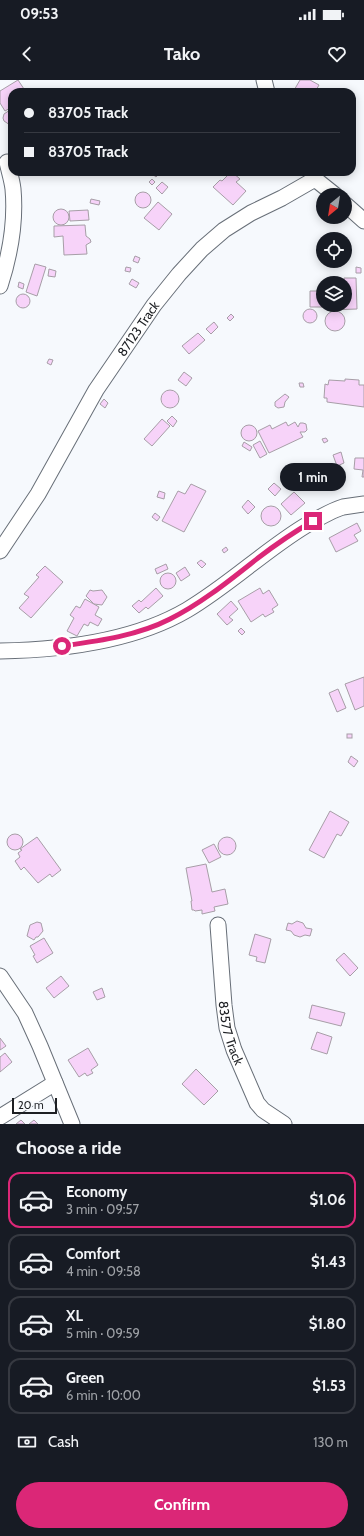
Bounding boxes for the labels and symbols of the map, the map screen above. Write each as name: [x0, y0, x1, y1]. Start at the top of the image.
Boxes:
north arrow: [316, 188, 352, 224]
street label: 87123 Track: [113, 297, 162, 359]
callout: 1 min: [280, 463, 346, 491]
route end: [304, 512, 322, 530]
route start: [53, 637, 71, 655]
street label: 83577 Track: [216, 1000, 248, 1067]
scale bar: [12, 1096, 57, 1115]

